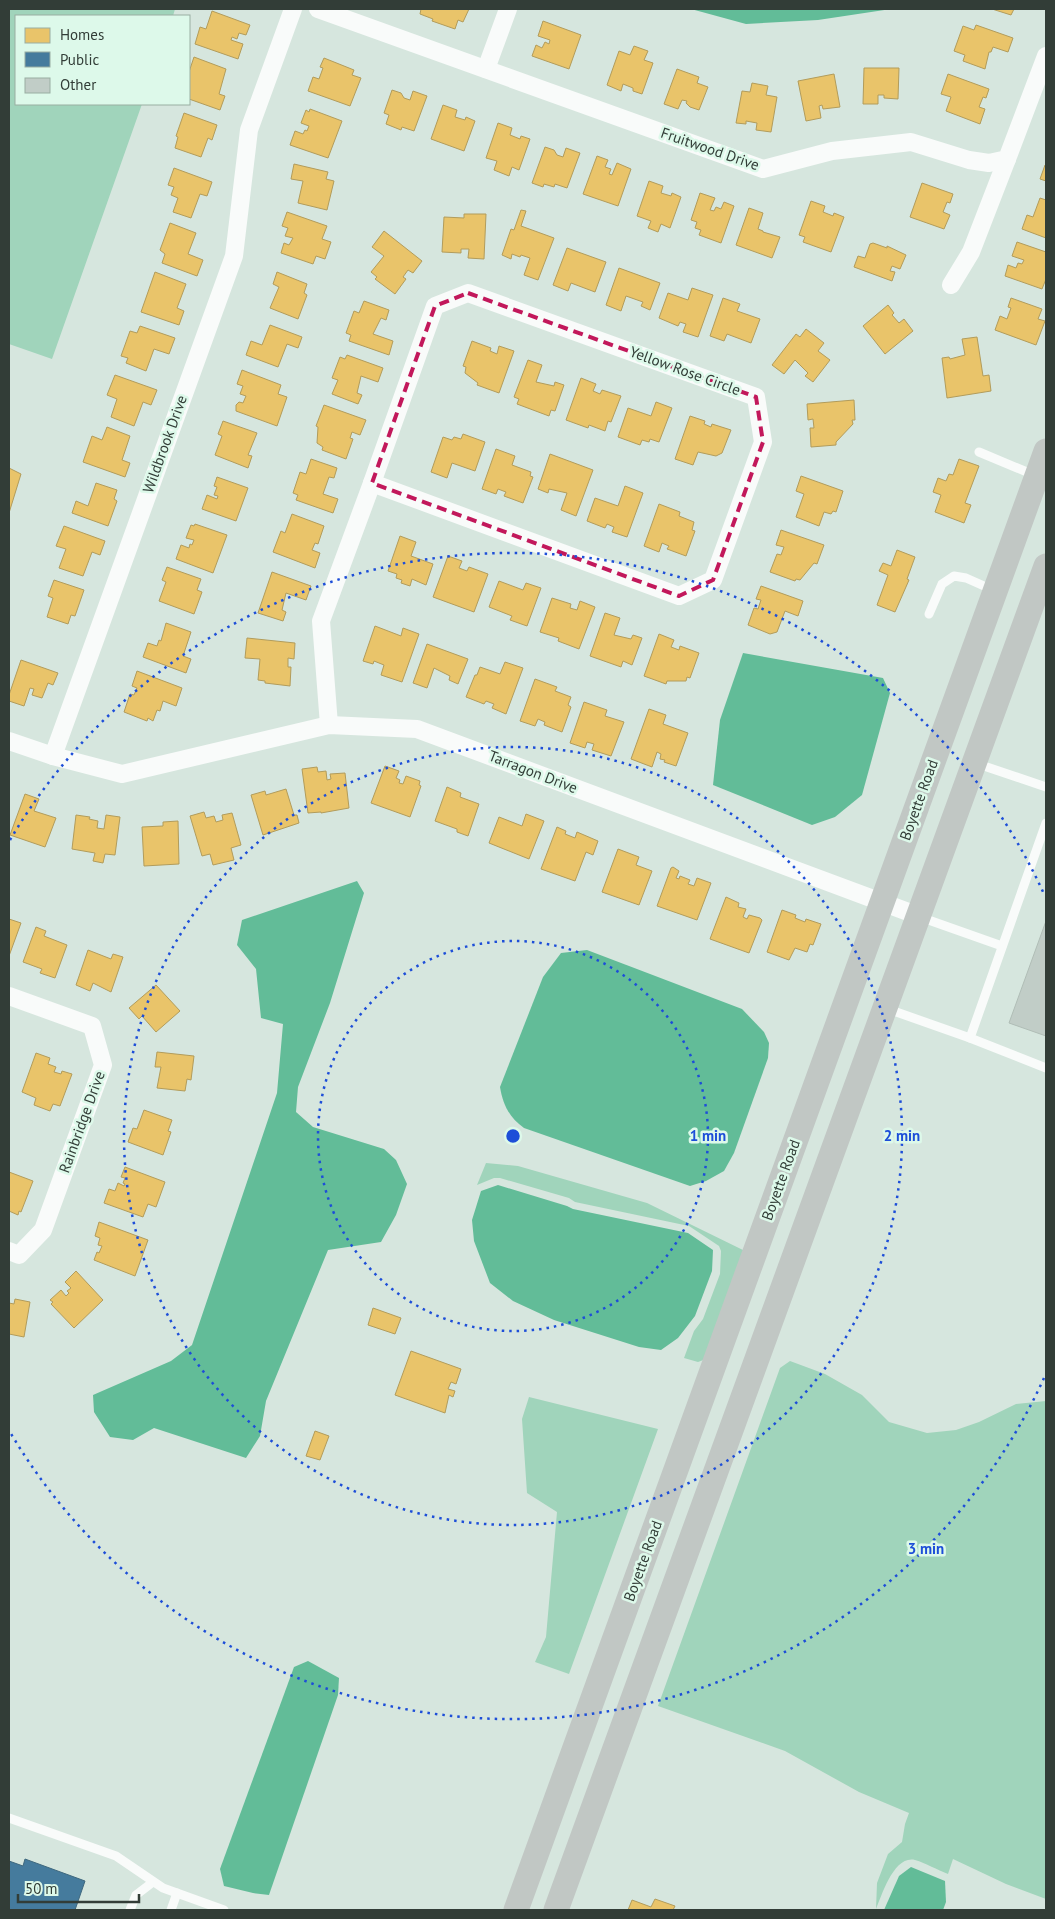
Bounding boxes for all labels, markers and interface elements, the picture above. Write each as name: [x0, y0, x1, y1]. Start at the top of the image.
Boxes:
legend: [15, 15, 190, 105]
text: Homes: [60, 25, 104, 44]
text: Public: [60, 50, 99, 69]
text: Other: [60, 75, 96, 94]
street label: Fruitwood Drive: [659, 123, 762, 174]
street label: Yellow Rose Circle: [627, 342, 743, 399]
street label: Wildbrook Drive: [138, 392, 191, 495]
street label: Tarragon Drive: [486, 746, 580, 797]
street label: Boyette Road: [895, 757, 942, 843]
street label: Rainbridge Drive: [54, 1068, 109, 1175]
text: 1 min: [690, 1126, 726, 1145]
text: 2 min: [884, 1126, 920, 1145]
centre of rings: [504, 1127, 522, 1145]
street label: Boyette Road: [757, 1137, 804, 1223]
street label: Boyette Road: [619, 1518, 666, 1604]
text: 3 min: [908, 1539, 944, 1558]
scale bar: [18, 1872, 139, 1904]
text: 50 m: [25, 1879, 58, 1898]

